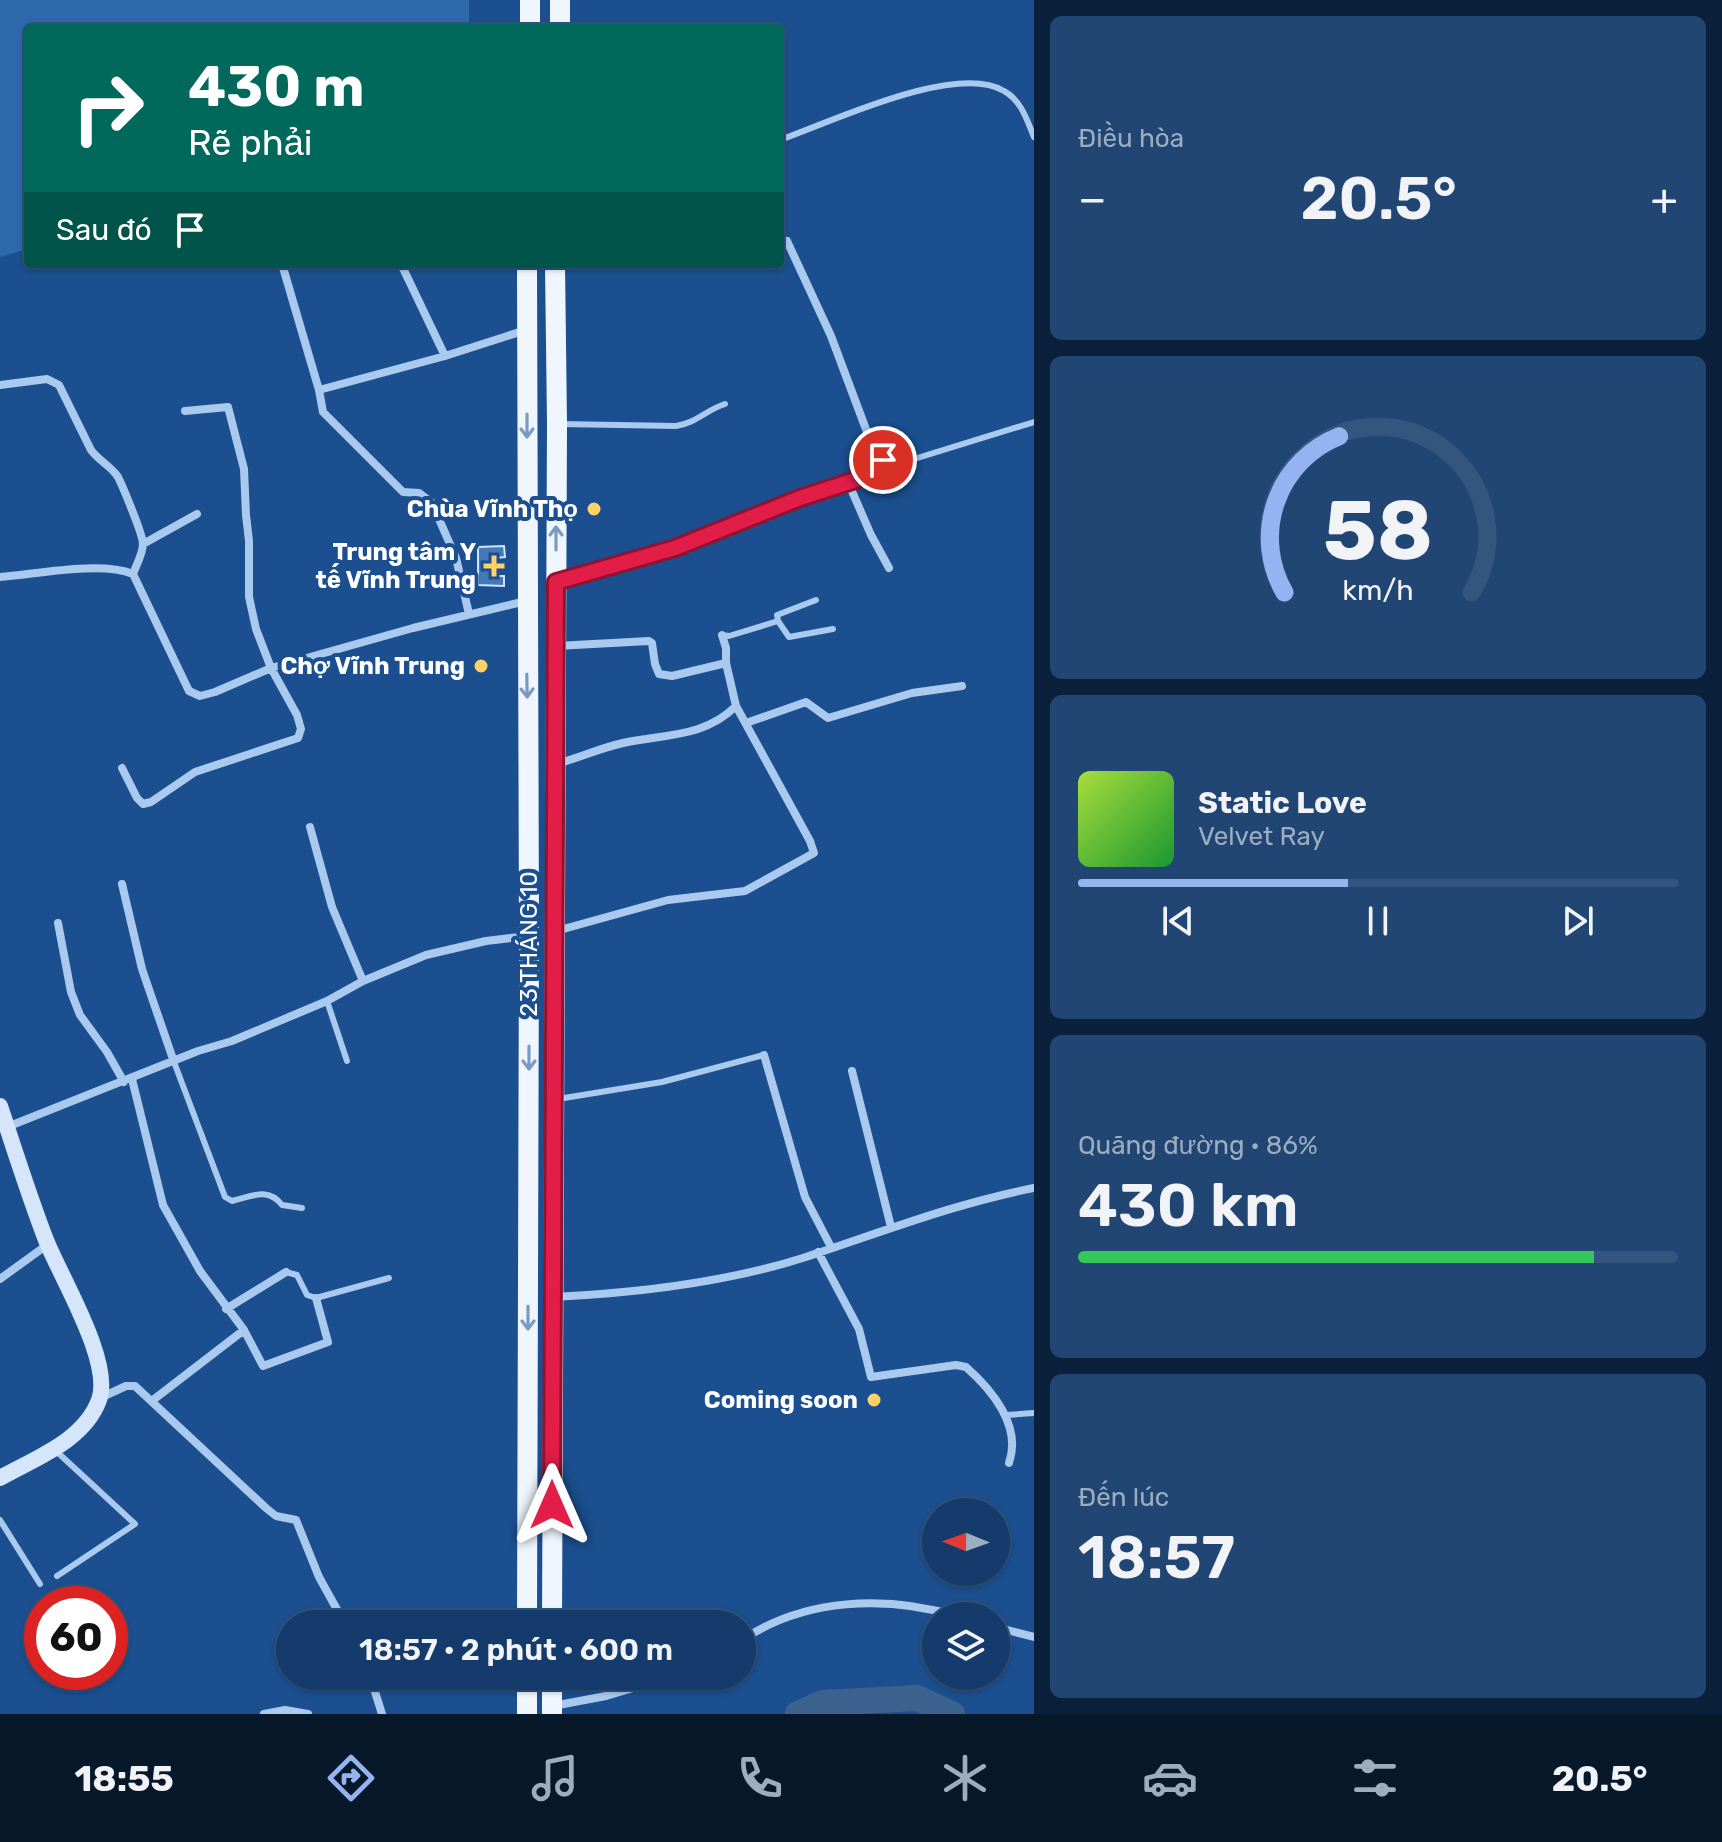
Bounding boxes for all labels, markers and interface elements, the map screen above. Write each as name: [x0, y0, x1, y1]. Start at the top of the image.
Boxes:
text: 430 m: [188, 54, 364, 120]
icon: right: [56, 56, 160, 160]
text: Rẽ phải: [188, 121, 312, 164]
text: Điều hòa: [1078, 123, 1184, 154]
text: 20.5°: [1300, 163, 1457, 234]
text: −: [1078, 173, 1107, 225]
text: +: [1651, 173, 1678, 225]
icon: arrive: [168, 208, 212, 252]
text: Sau đó: [56, 212, 152, 248]
one-way arrow: [519, 412, 535, 439]
pin: [849, 426, 917, 494]
icon: arrive: [861, 438, 905, 482]
text: 58: [1323, 481, 1433, 580]
place label: Chùa Vĩnh Thọ: [407, 495, 578, 523]
marker: Chùa Vĩnh Thọ: [585, 500, 603, 518]
one-way arrow: [548, 525, 564, 552]
place label: Trung tâm Y tế Vĩnh Trung: [316, 538, 476, 594]
marker: Trung tâm Y tế Vĩnh Trung: [483, 555, 505, 577]
text: km/h: [1342, 574, 1414, 608]
place label: Chợ Vĩnh Trung: [280, 652, 465, 680]
marker: Chợ Vĩnh Trung: [472, 657, 490, 675]
one-way arrow: [519, 672, 535, 699]
text: Static Love: [1198, 785, 1367, 821]
text: Velvet Ray: [1198, 821, 1325, 852]
street label: 23 THÁNG 10: [515, 871, 543, 1017]
icon: previous: [1156, 899, 1200, 943]
icon: pause: [1356, 899, 1400, 943]
icon: next: [1556, 899, 1600, 943]
one-way arrow: [521, 1044, 537, 1071]
text: Quãng đường · 86%: [1078, 1130, 1318, 1161]
text: 430 km: [1078, 1170, 1299, 1241]
one-way arrow: [520, 1304, 536, 1331]
place label: Coming soon: [704, 1386, 858, 1414]
marker: Coming soon: [865, 1391, 883, 1409]
position arrow: [510, 1463, 594, 1547]
text: Đến lúc: [1078, 1482, 1169, 1513]
north arrow: [922, 1498, 1010, 1586]
map controls: [922, 1498, 1010, 1690]
text: 18:57: [1078, 1522, 1235, 1593]
speed limit sign: 60: [24, 1586, 128, 1690]
button: layers: [922, 1602, 1010, 1690]
text: 18:57 · 2 phút · 600 m: [359, 1632, 673, 1668]
icon: directions: [323, 1750, 379, 1806]
icon: music: [527, 1750, 583, 1806]
icon: phone: [732, 1750, 788, 1806]
icon: climate: [937, 1750, 993, 1806]
icon: car: [1142, 1750, 1198, 1806]
icon: filters: [1347, 1750, 1403, 1806]
text: 18:55: [74, 1757, 174, 1800]
text: 20.5°: [1552, 1757, 1648, 1800]

